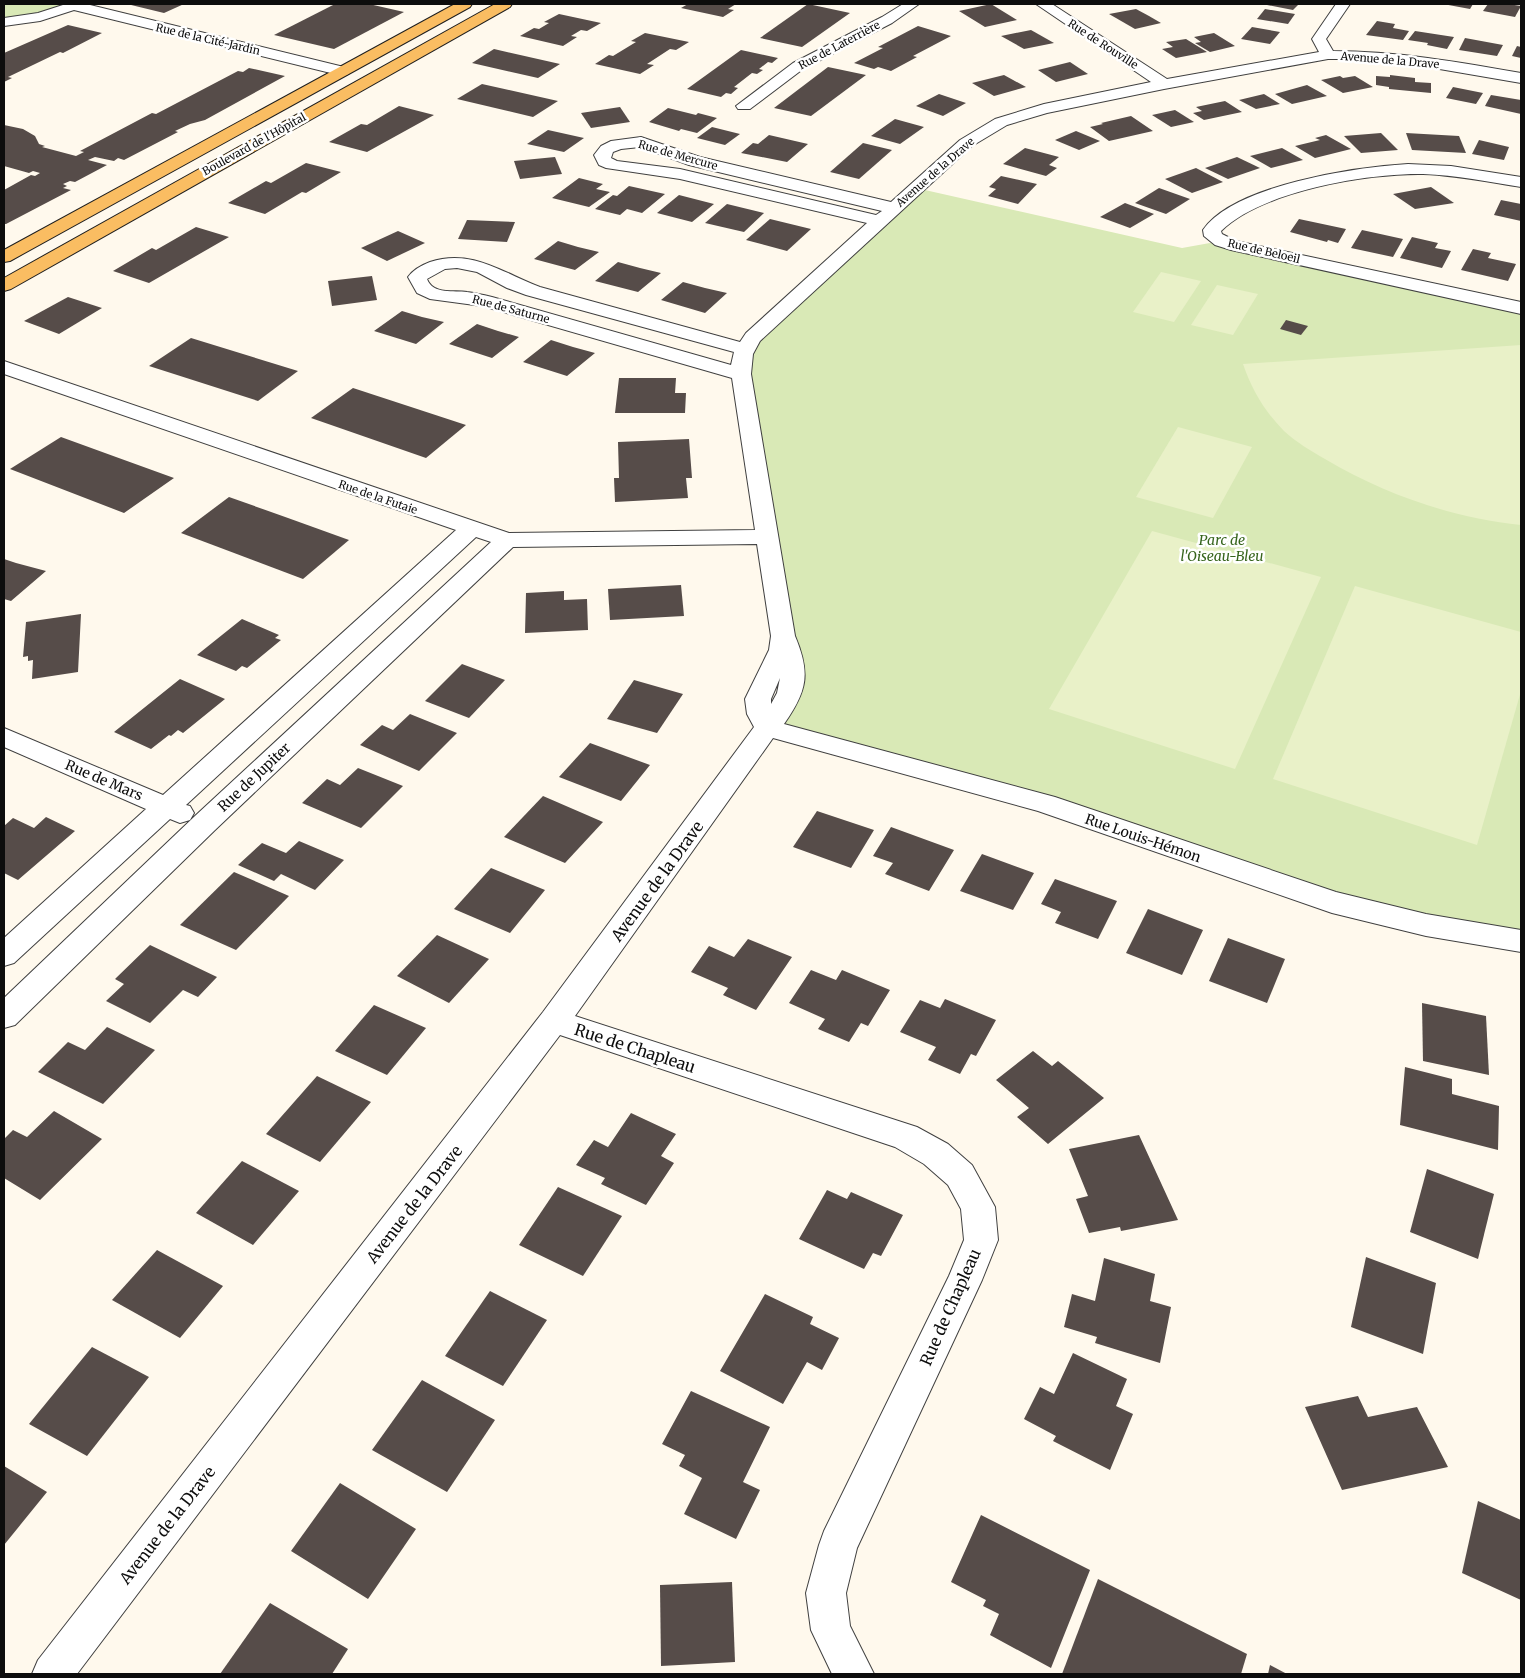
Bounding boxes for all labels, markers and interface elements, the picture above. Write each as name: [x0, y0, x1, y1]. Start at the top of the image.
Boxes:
street label: Rue de Rouville: [1065, 16, 1141, 72]
street label: Rue de Laterrière: [796, 18, 882, 72]
street label: Rue de la Cité-Jardin: [154, 20, 262, 58]
street label: Avenue de la Drave: [1339, 49, 1440, 71]
street label: Boulevard de l'Hôpital: [200, 109, 309, 178]
street label: Avenue de la Drave: [892, 134, 977, 210]
street label: Rue de Mercure: [637, 137, 719, 173]
street label: Rue de Beloeil: [1226, 236, 1302, 266]
street label: Rue de Saturne: [471, 292, 551, 326]
street label: Rue de la Futaie: [337, 477, 420, 517]
park label: Parc de l'Oiseau-Bleu: [1180, 531, 1264, 565]
street label: Rue de Jupiter: [214, 739, 294, 815]
street label: Rue de Mars: [63, 756, 146, 804]
street label: Rue Louis-Hémon: [1083, 810, 1203, 866]
street label: Avenue de la Drave: [606, 817, 707, 946]
street label: Rue de Chapleau: [572, 1019, 698, 1077]
street label: Avenue de la Drave: [361, 1141, 466, 1268]
street label: Rue de Chapleau: [915, 1245, 985, 1369]
street label: Avenue de la Drave: [114, 1462, 219, 1589]

